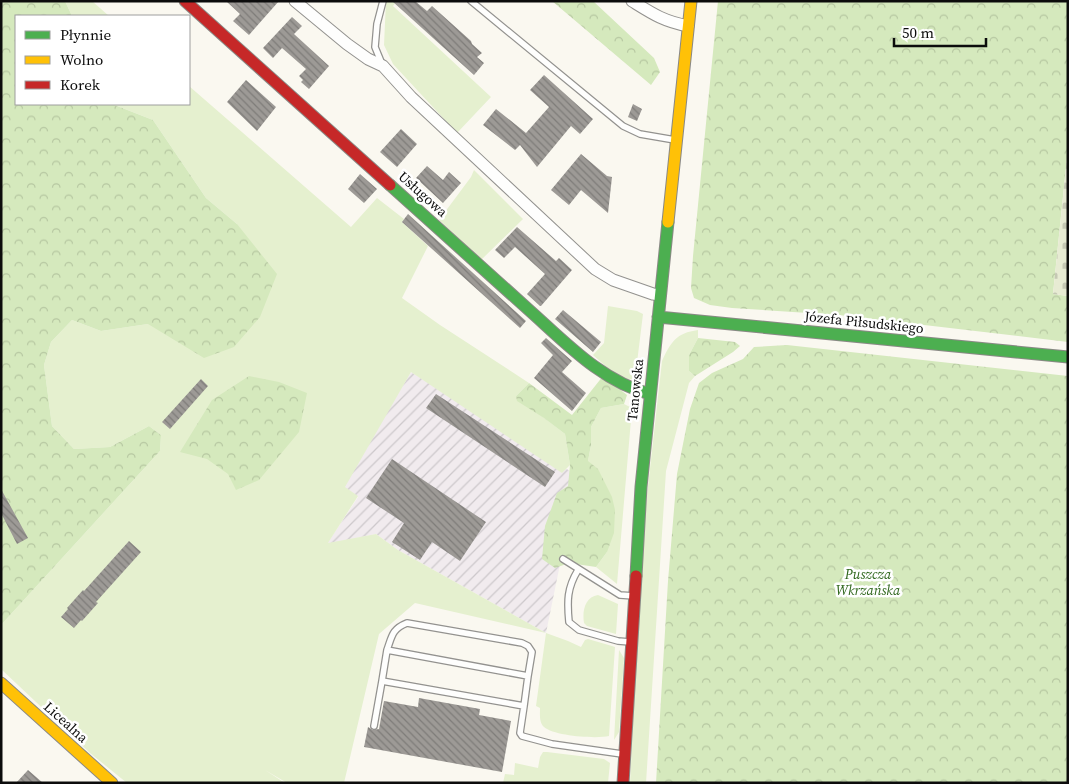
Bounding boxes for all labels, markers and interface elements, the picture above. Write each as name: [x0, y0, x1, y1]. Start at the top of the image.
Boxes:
legend: [15, 15, 190, 105]
scale bar: [894, 15, 986, 47]
text: 50 m: [902, 22, 934, 43]
text: Płynnie: [60, 24, 111, 45]
text: Wolno: [60, 49, 103, 70]
text: Korek: [60, 74, 101, 95]
street label: Usługowa: [394, 166, 453, 222]
street label: Józefa Piłsudskiego: [802, 306, 925, 338]
street label: Tanowska: [622, 357, 648, 422]
park label: Puszcza Wkrzańska: [836, 564, 901, 600]
street label: Licealna: [40, 697, 93, 748]

